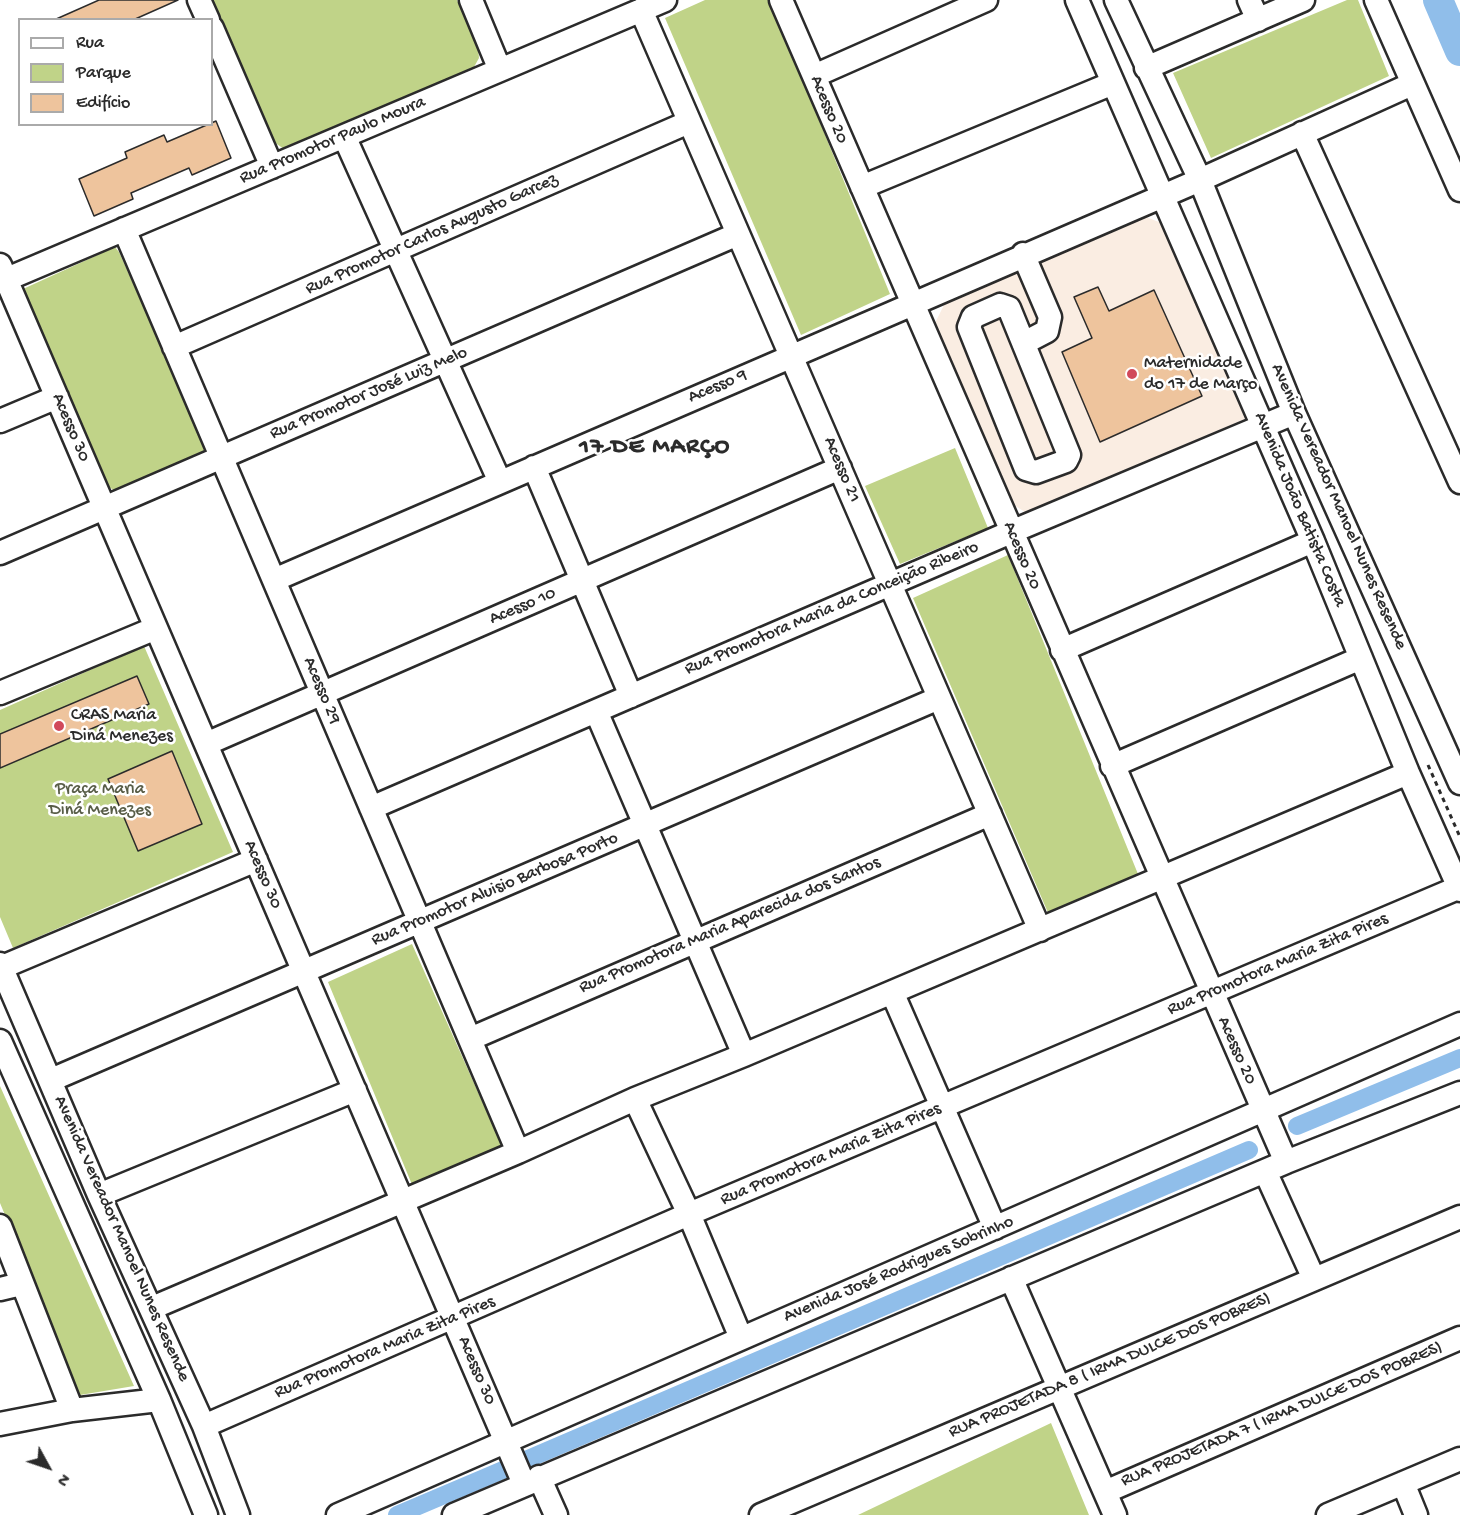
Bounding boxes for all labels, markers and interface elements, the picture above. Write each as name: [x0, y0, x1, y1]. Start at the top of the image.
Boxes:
legend: [18, 18, 213, 126]
text: Rua: [76, 33, 104, 54]
text: Parque: [76, 63, 131, 84]
street label: Acesso 20: [804, 73, 852, 147]
street label: Rua Promotor Paulo Moura: [237, 92, 429, 190]
text: Edifício: [76, 93, 130, 114]
street label: Rua Promotor Carlos Augusto Garcez: [302, 169, 562, 301]
street label: Rua Promotor José Luiz Melo: [267, 343, 471, 445]
place label: Maternidade do 17 de Março: [1144, 353, 1257, 395]
street label: Avenida Vereador Manoel Nunes Resende: [1265, 361, 1411, 653]
street label: Acesso 9: [685, 365, 751, 409]
marker: Maternidade do 17 de Março: [1125, 367, 1139, 381]
street label: Acesso 30: [46, 390, 94, 466]
street label: Avenida João Batista Costa: [1248, 409, 1350, 611]
district label: 17 DE MARÇO: [579, 434, 731, 462]
street label: Acesso 21: [818, 434, 864, 506]
street label: Acesso 20: [997, 519, 1045, 593]
street label: Rua Promotora Maria da Conceição Ribeiro: [682, 537, 982, 681]
street label: Acesso 10: [486, 583, 560, 631]
street label: Acesso 29: [297, 654, 345, 728]
place label: CRAS Maria Diná Menezes: [71, 705, 173, 748]
marker: CRAS Maria Diná Menezes: [52, 719, 66, 733]
park label: Praça Maria Diná Menezes: [49, 779, 151, 822]
street label: Rua Promotor Aluisio Barbosa Porto: [368, 828, 622, 952]
street label: Acesso 30: [238, 837, 286, 913]
street label: Rua Promotora Maria Aparecida dos Santos: [576, 853, 884, 999]
street label: Rua Promotora Maria Zita Pires: [1164, 909, 1392, 1021]
street label: Acesso 20: [1212, 1014, 1260, 1088]
street label: Avenida Vereador Manoel Nunes Resende: [48, 1093, 194, 1385]
street label: Rua Promotora Maria Zita Pires: [717, 1099, 945, 1211]
street label: Avenida José Rodrigues Sobrinho: [781, 1212, 1017, 1328]
street label: RUA PROJETADA 8 ( IRMA DULCE DOS POBRES): [946, 1288, 1274, 1444]
street label: Rua Promotora Maria Zita Pires: [271, 1292, 499, 1404]
street label: Acesso 30: [452, 1333, 500, 1409]
street label: RUA PROJETADA 7 ( IRMA DULCE DOS POBRES): [1118, 1337, 1446, 1493]
north arrow: [18, 1437, 78, 1497]
text: N: [52, 1469, 73, 1489]

